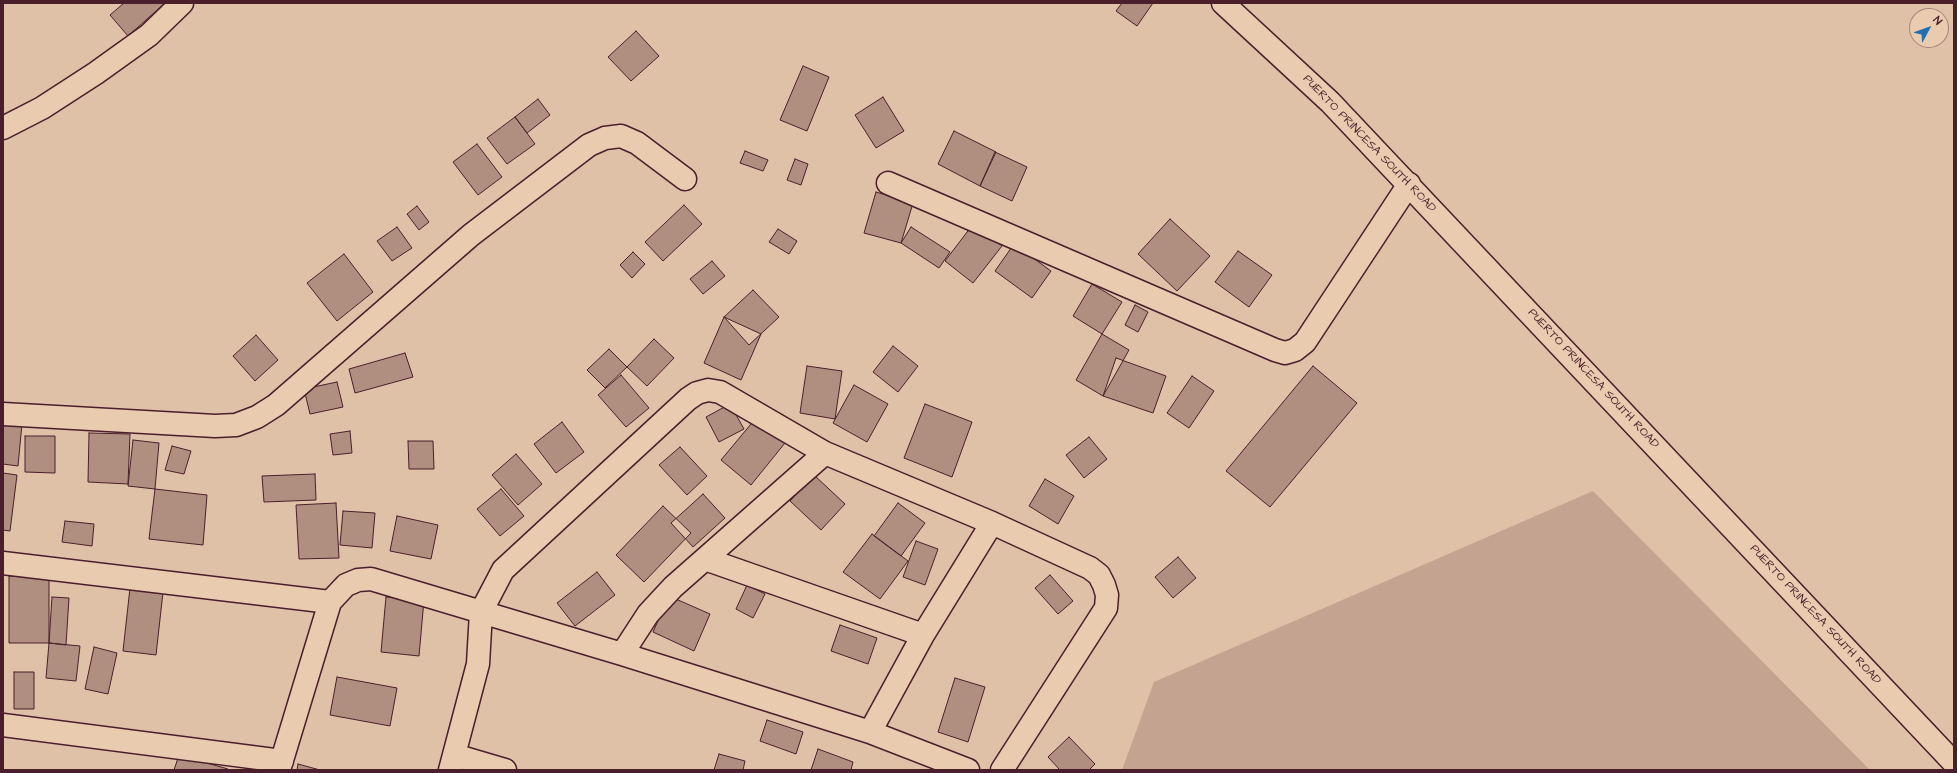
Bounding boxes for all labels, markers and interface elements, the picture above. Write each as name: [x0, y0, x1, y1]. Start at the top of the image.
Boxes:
north arrow: [1909, 8, 1949, 48]
text: N: [1930, 13, 1946, 28]
street label: PUERTO PRINCESA SOUTH ROAD: [1299, 72, 1439, 216]
street label: PUERTO PRINCESA SOUTH ROAD: [1524, 306, 1662, 452]
street label: PUERTO PRINCESA SOUTH ROAD: [1746, 542, 1884, 688]

